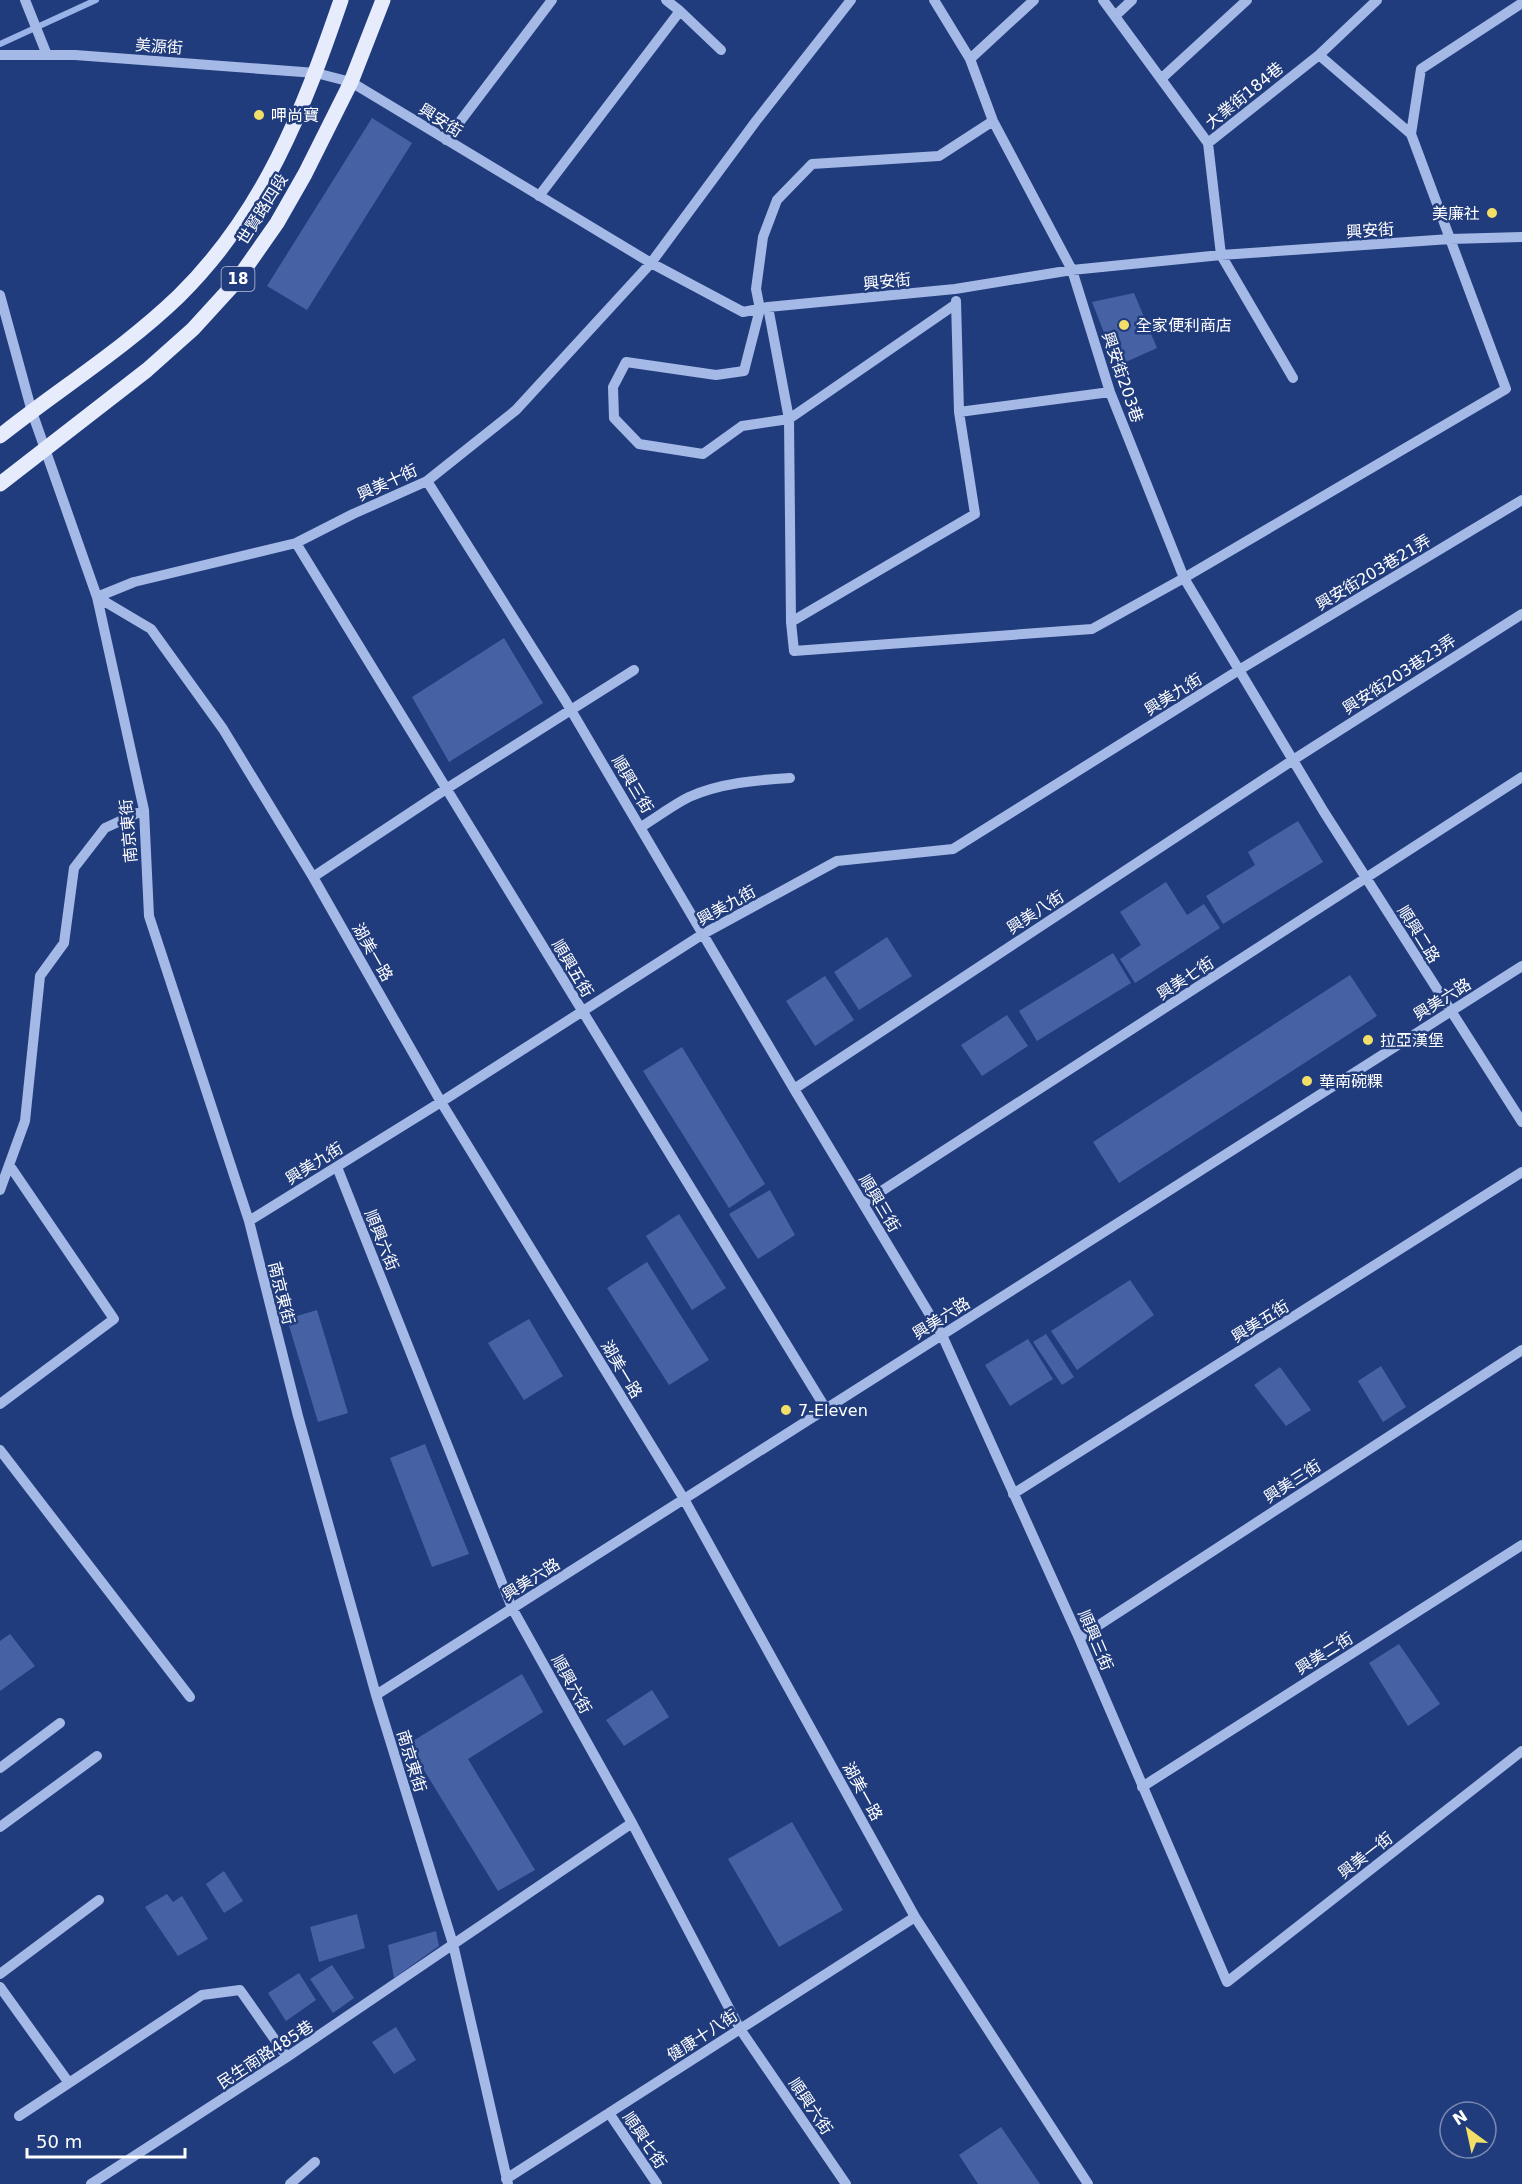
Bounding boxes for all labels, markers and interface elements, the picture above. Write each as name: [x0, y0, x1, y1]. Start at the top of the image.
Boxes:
street label: 美源街: [134, 35, 184, 58]
street label: 大業街184巷: [1202, 58, 1287, 133]
street label: 興安街: [415, 100, 466, 141]
place label: 呷尚寶: [271, 106, 319, 125]
marker: 呷尚寶: [252, 108, 266, 122]
street label: 世賢路四段: [233, 170, 292, 248]
place label: 美廉社: [1432, 204, 1480, 223]
marker: 美廉社: [1485, 206, 1499, 220]
street label: 興安街: [1345, 219, 1395, 242]
road number: 18: [222, 267, 254, 291]
street label: 興安街: [862, 270, 912, 293]
place label: 全家便利商店: [1136, 316, 1232, 335]
marker: 全家便利商店: [1117, 318, 1131, 332]
street label: 興安街203巷: [1098, 329, 1147, 425]
street label: 興美十街: [354, 460, 420, 505]
street label: 興安街203巷21弄: [1312, 531, 1434, 614]
street label: 興安街203巷23弄: [1339, 631, 1459, 718]
street label: 興美九街: [1141, 669, 1205, 719]
street label: 順興三街: [608, 752, 657, 817]
street label: 南京東街: [116, 798, 141, 864]
street label: 興美九街: [694, 882, 759, 929]
street label: 興美八街: [1003, 887, 1067, 938]
street label: 順興二路: [1394, 902, 1444, 966]
street label: 湖美一路: [348, 920, 397, 985]
street label: 順興五街: [548, 936, 597, 1001]
street label: 興美七街: [1153, 953, 1217, 1004]
street label: 興美六路: [1410, 974, 1474, 1024]
place label: 拉亞漢堡: [1380, 1031, 1444, 1050]
marker: 拉亞漢堡: [1361, 1033, 1375, 1047]
place label: 華南碗粿: [1319, 1072, 1383, 1091]
marker: 華南碗粿: [1300, 1074, 1314, 1088]
street label: 興美九街: [282, 1138, 346, 1188]
street label: 順興三街: [855, 1171, 904, 1236]
street label: 順興六街: [361, 1207, 402, 1273]
street label: 南京東街: [265, 1260, 298, 1326]
street label: 興美六路: [909, 1293, 973, 1343]
street label: 興美五街: [1228, 1296, 1292, 1346]
street label: 湖美一路: [597, 1337, 646, 1402]
place label: 7-Eleven: [798, 1401, 868, 1420]
marker: 7-Eleven: [779, 1403, 793, 1417]
street label: 興美三街: [1260, 1456, 1324, 1507]
street label: 興美六路: [499, 1554, 563, 1604]
street label: 順興三街: [1074, 1607, 1117, 1673]
street label: 興美二街: [1292, 1628, 1356, 1678]
street label: 順興六街: [548, 1652, 595, 1717]
street label: 南京東街: [393, 1728, 430, 1795]
street label: 湖美一路: [839, 1759, 886, 1824]
street label: 興美一街: [1334, 1828, 1396, 1883]
street label: 健康十八街: [664, 2006, 741, 2065]
street label: 民生南路485巷: [214, 2016, 317, 2092]
street label: 順興六街: [785, 2074, 836, 2138]
north arrow: [1438, 2100, 1498, 2160]
text: N: [1449, 2106, 1471, 2129]
street label: 順興七街: [619, 2108, 670, 2172]
scale bar: [27, 2121, 184, 2159]
text: 50 m: [36, 2131, 82, 2152]

